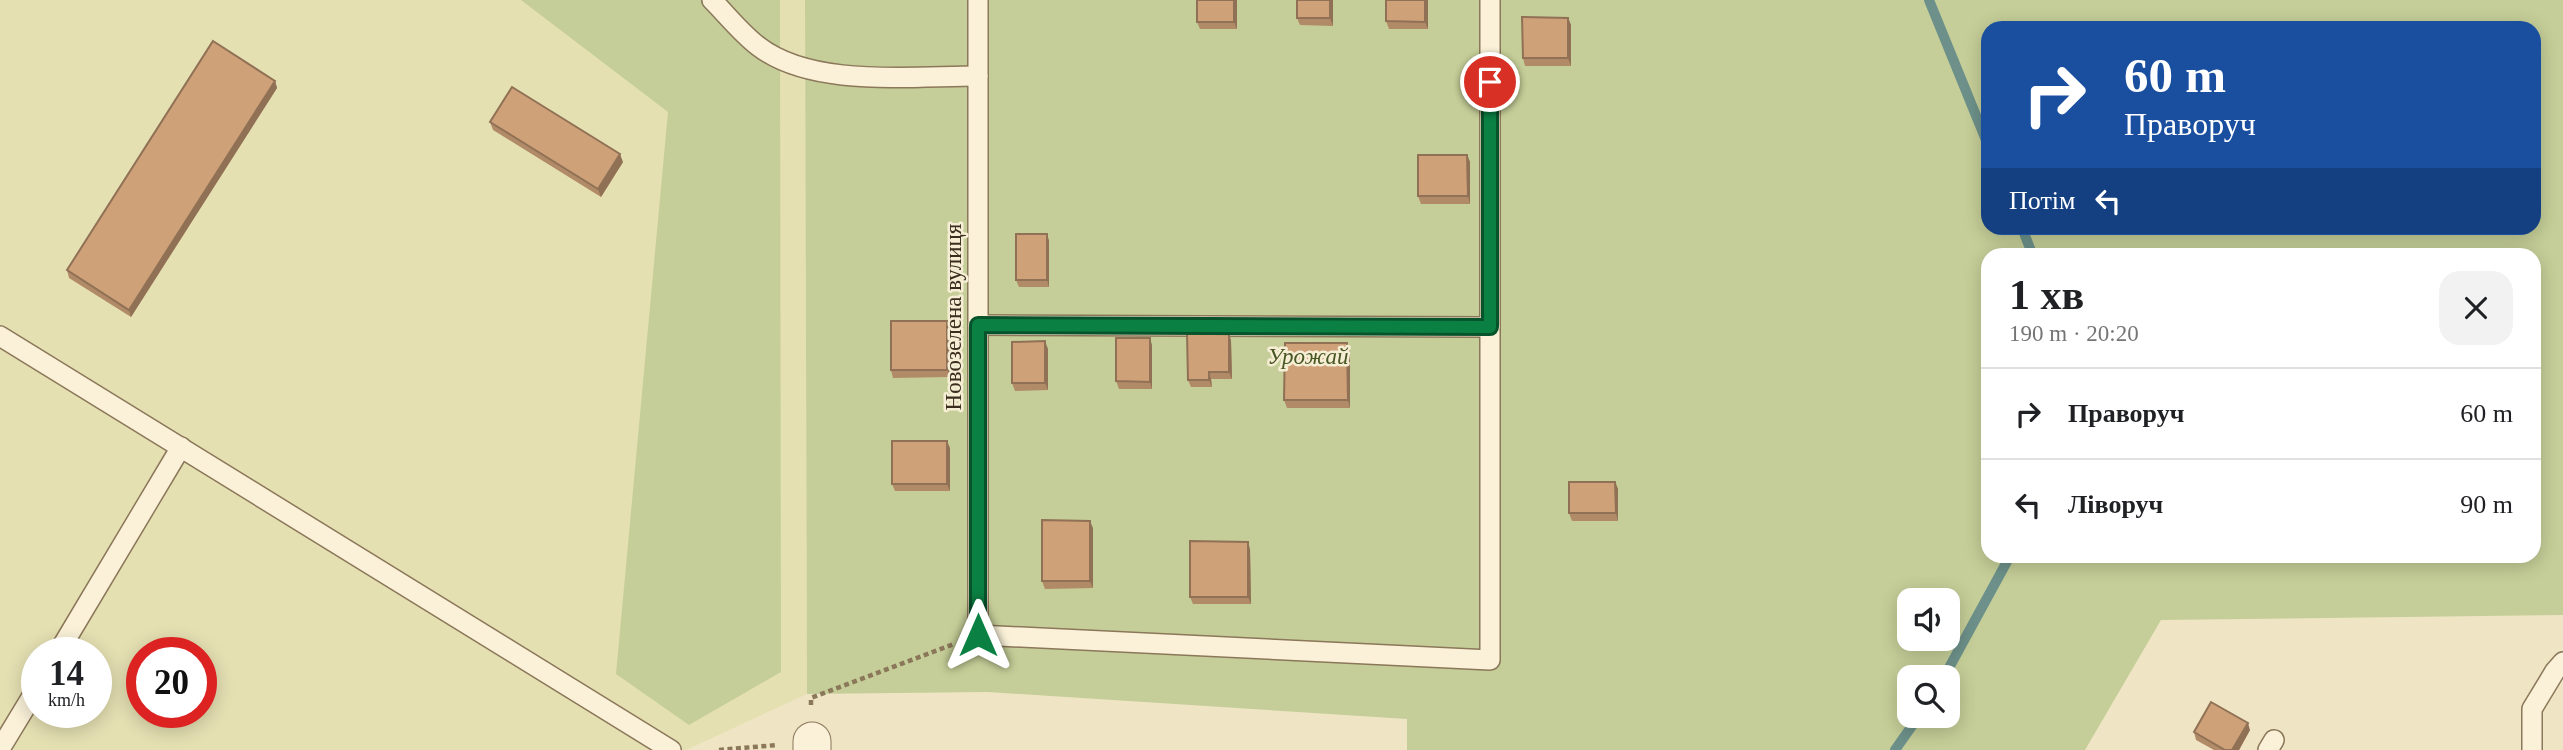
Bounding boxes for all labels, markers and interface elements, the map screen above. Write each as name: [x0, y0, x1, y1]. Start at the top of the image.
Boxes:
text: 60 m: [2124, 48, 2226, 103]
icon: right: [2009, 49, 2100, 140]
pin: [1460, 52, 1520, 112]
icon: arrive: [1471, 63, 1509, 101]
text: Праворуч: [2124, 106, 2256, 142]
icon: left: [2089, 182, 2127, 220]
text: Потім: [2009, 186, 2075, 215]
street label: Новозелена вулиця: [941, 223, 966, 410]
button: close: [2439, 271, 2513, 345]
text: 1 хв: [2009, 272, 2084, 318]
text: 190 m · 20:20: [2009, 321, 2139, 346]
park label: Урожай: [1267, 344, 1349, 369]
icon: right: [2009, 395, 2047, 433]
text: Праворуч: [2068, 399, 2184, 428]
text: 60 m: [2460, 399, 2513, 428]
icon: left: [2009, 486, 2047, 524]
text: Ліворуч: [2068, 490, 2163, 519]
text: 90 m: [2460, 490, 2513, 519]
map controls: [1897, 588, 1960, 728]
button: sound: [1897, 588, 1960, 651]
position arrow: [941, 598, 1015, 672]
speed limit sign: 20: [126, 637, 217, 728]
text: 14: [49, 654, 84, 693]
button: search: [1897, 665, 1960, 728]
text: km/h: [48, 690, 85, 710]

